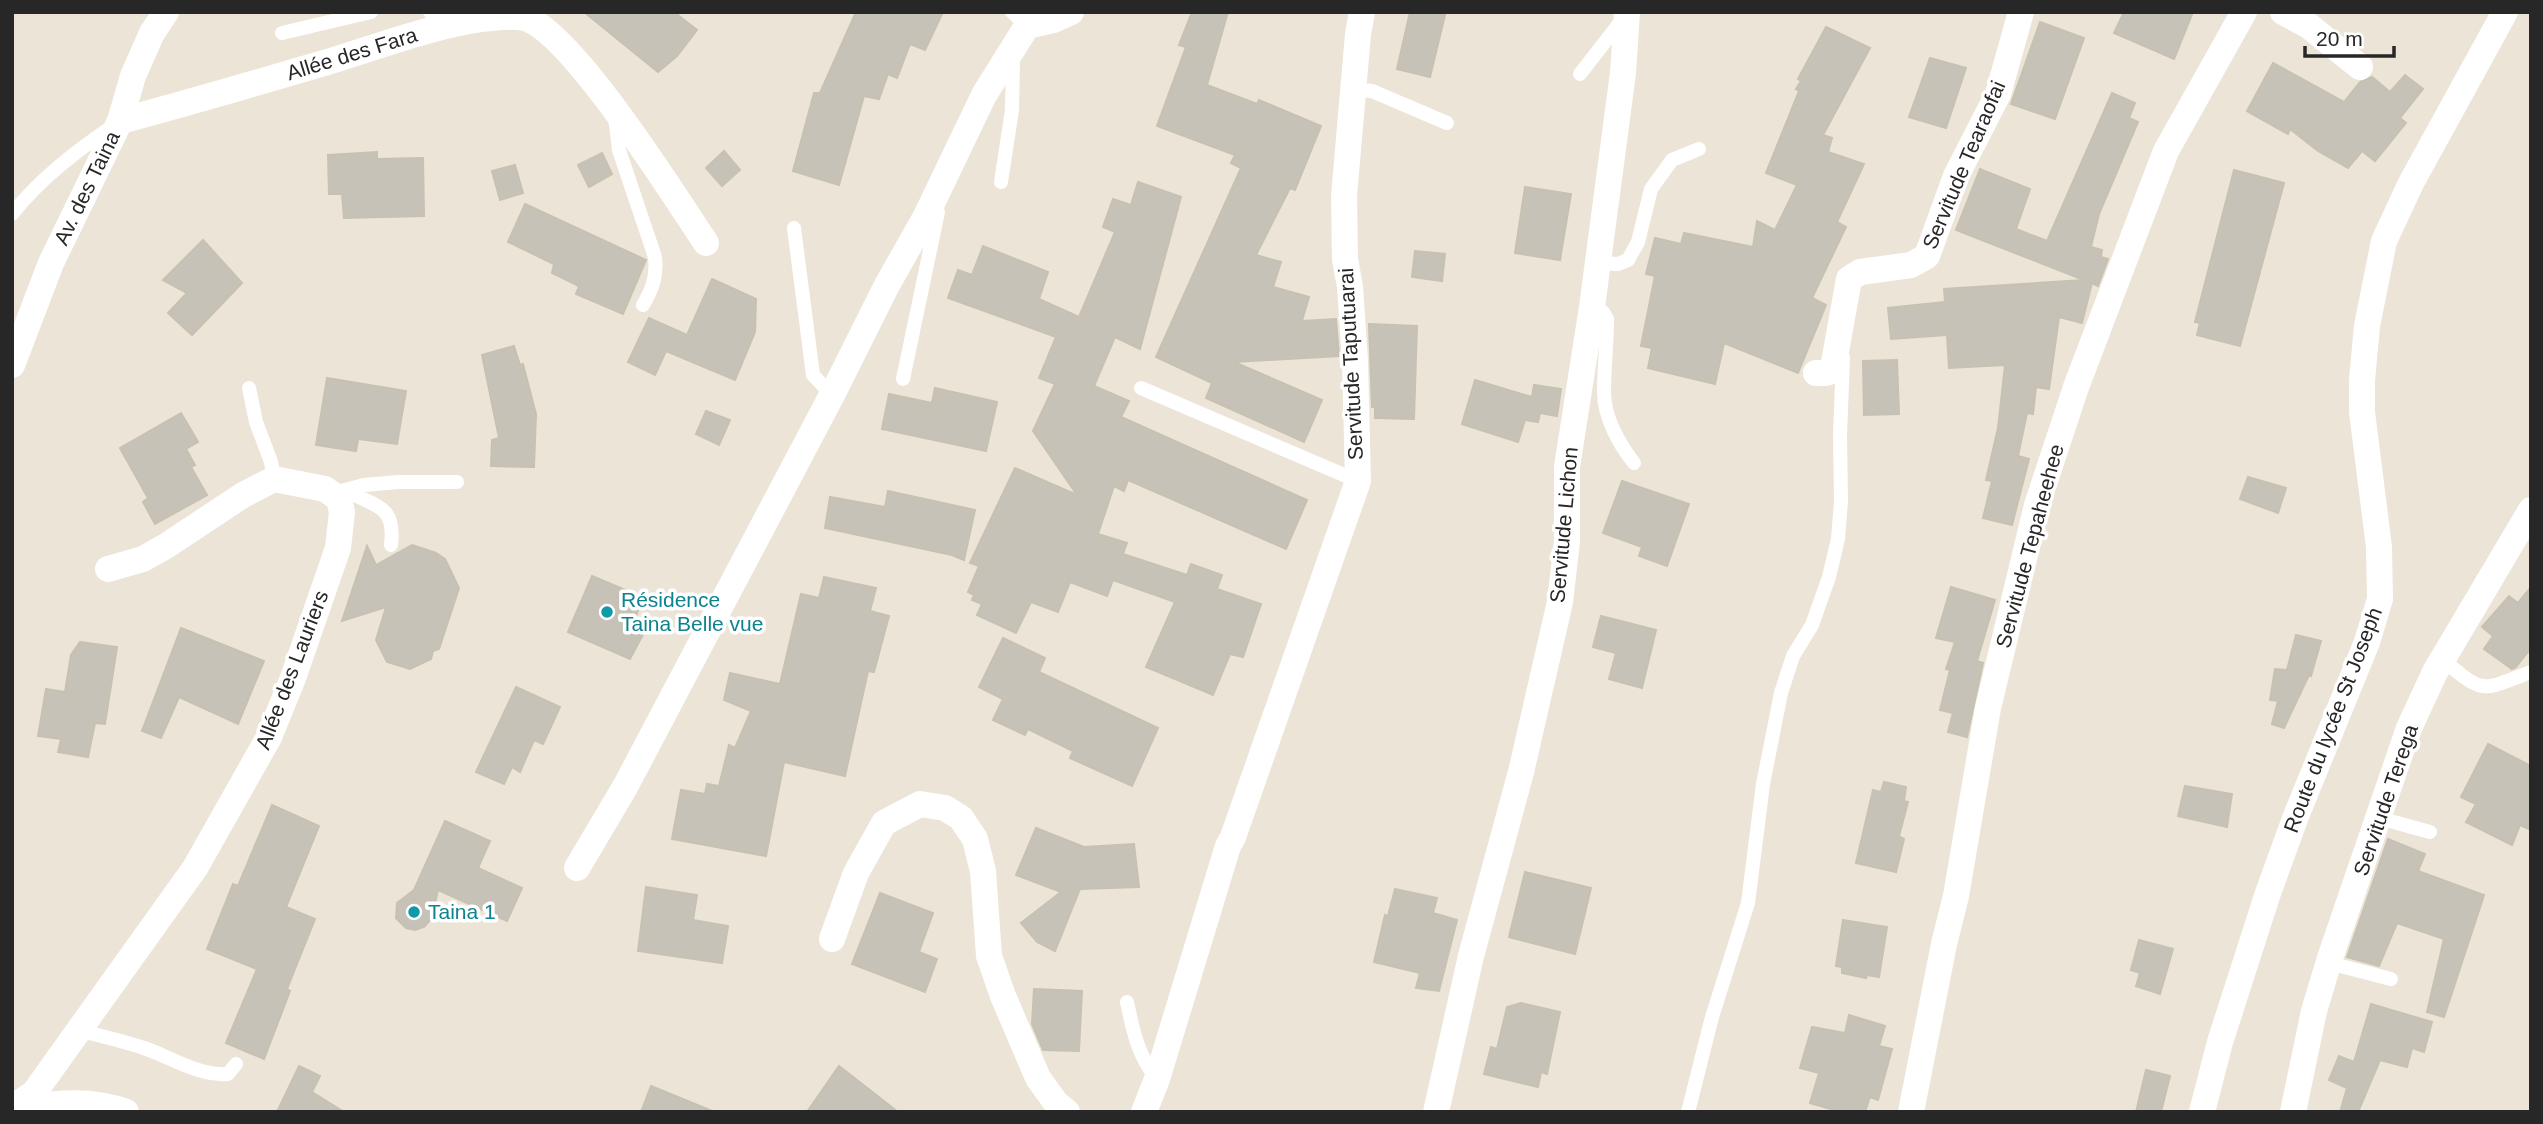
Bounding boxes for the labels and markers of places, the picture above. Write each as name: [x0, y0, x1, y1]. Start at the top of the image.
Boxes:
place label: Résidence Taina Belle vue: [621, 588, 763, 635]
marker: Résidence Taina Belle vue: [599, 604, 615, 620]
place label: Taina 1: [428, 900, 496, 923]
marker: Taina 1: [406, 904, 422, 920]

